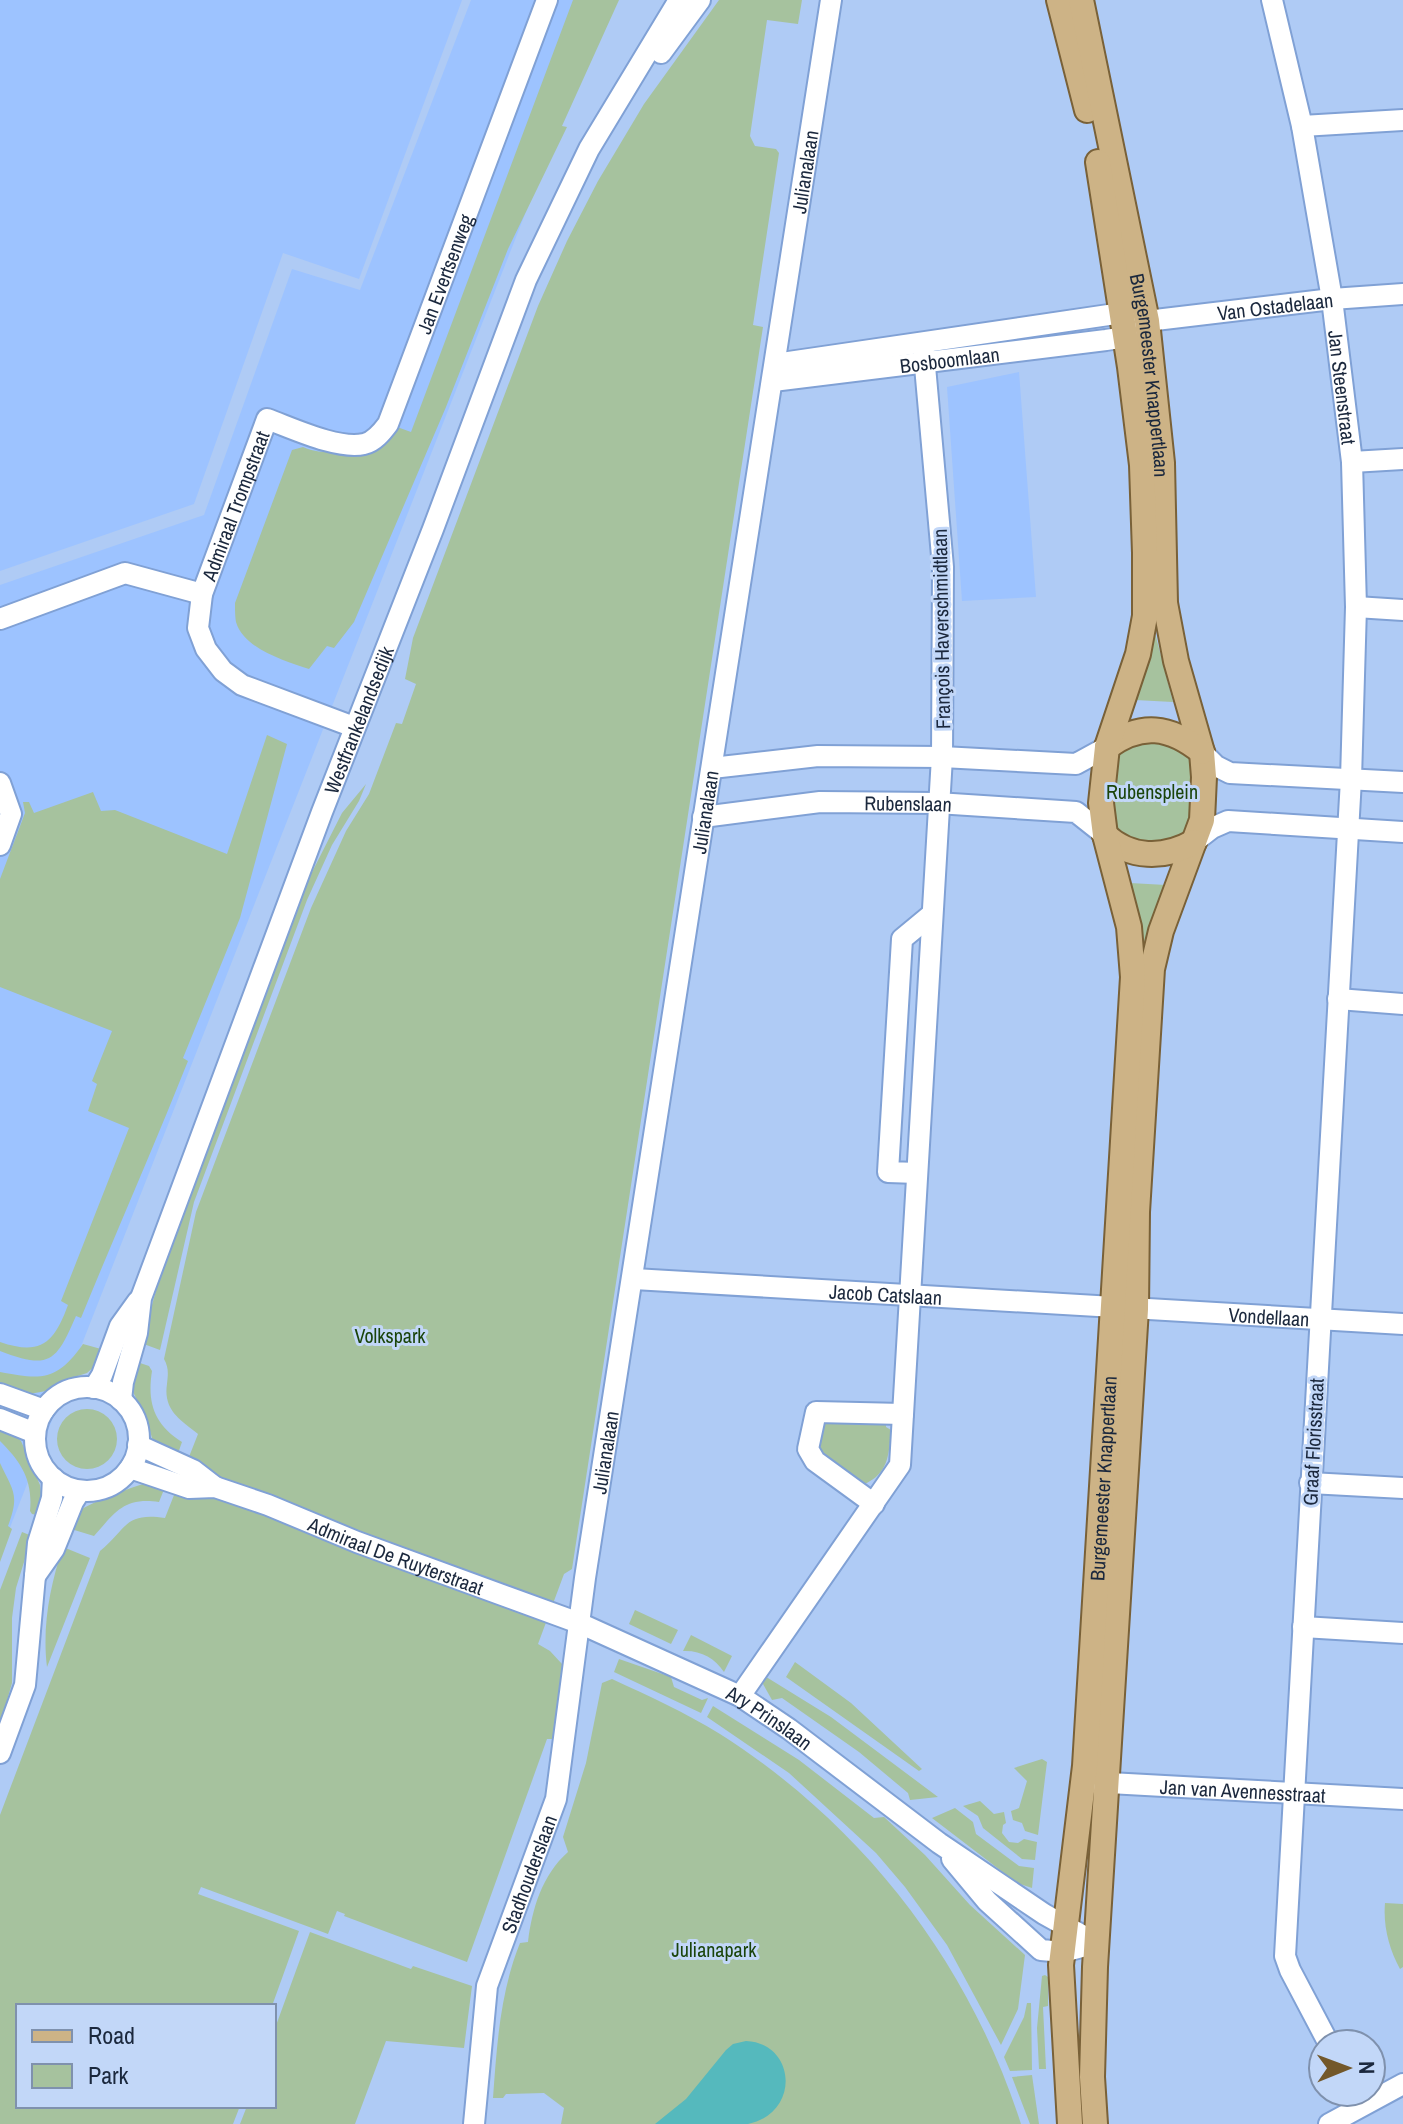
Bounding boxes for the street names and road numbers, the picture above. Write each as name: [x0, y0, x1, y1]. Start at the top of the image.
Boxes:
street label: Julianalaan: [784, 128, 824, 215]
street label: Jan Evertsenweg: [410, 210, 479, 337]
street label: Burgemeester Knappertlaan: [1124, 271, 1176, 477]
street label: Van Ostadelaan: [1216, 285, 1335, 326]
street label: Jan Steenstraat: [1322, 329, 1363, 446]
street label: Bosboomlaan: [898, 340, 1001, 379]
street label: Admiraal Trompstraat: [194, 427, 275, 585]
street label: François Haverschmidtlaan: [926, 529, 956, 729]
street label: Westfrankelandsedijk: [317, 641, 400, 798]
street label: Julianalaan: [685, 769, 724, 856]
street label: Rubenslaan: [864, 789, 953, 817]
street label: Jacob Catslaan: [828, 1277, 943, 1311]
street label: Vondellaan: [1228, 1300, 1310, 1332]
street label: Burgemeester Knappertlaan: [1083, 1375, 1122, 1581]
street label: Graaf Florisstraat: [1296, 1377, 1330, 1506]
street label: Julianalaan: [585, 1409, 624, 1496]
street label: Admiraal De Ruyterstraat: [304, 1509, 488, 1601]
street label: Ary Prinslaan: [722, 1678, 818, 1756]
street label: Jan van Avennesstraat: [1159, 1772, 1327, 1808]
street label: Stadhouderslaan: [494, 1811, 562, 1937]

